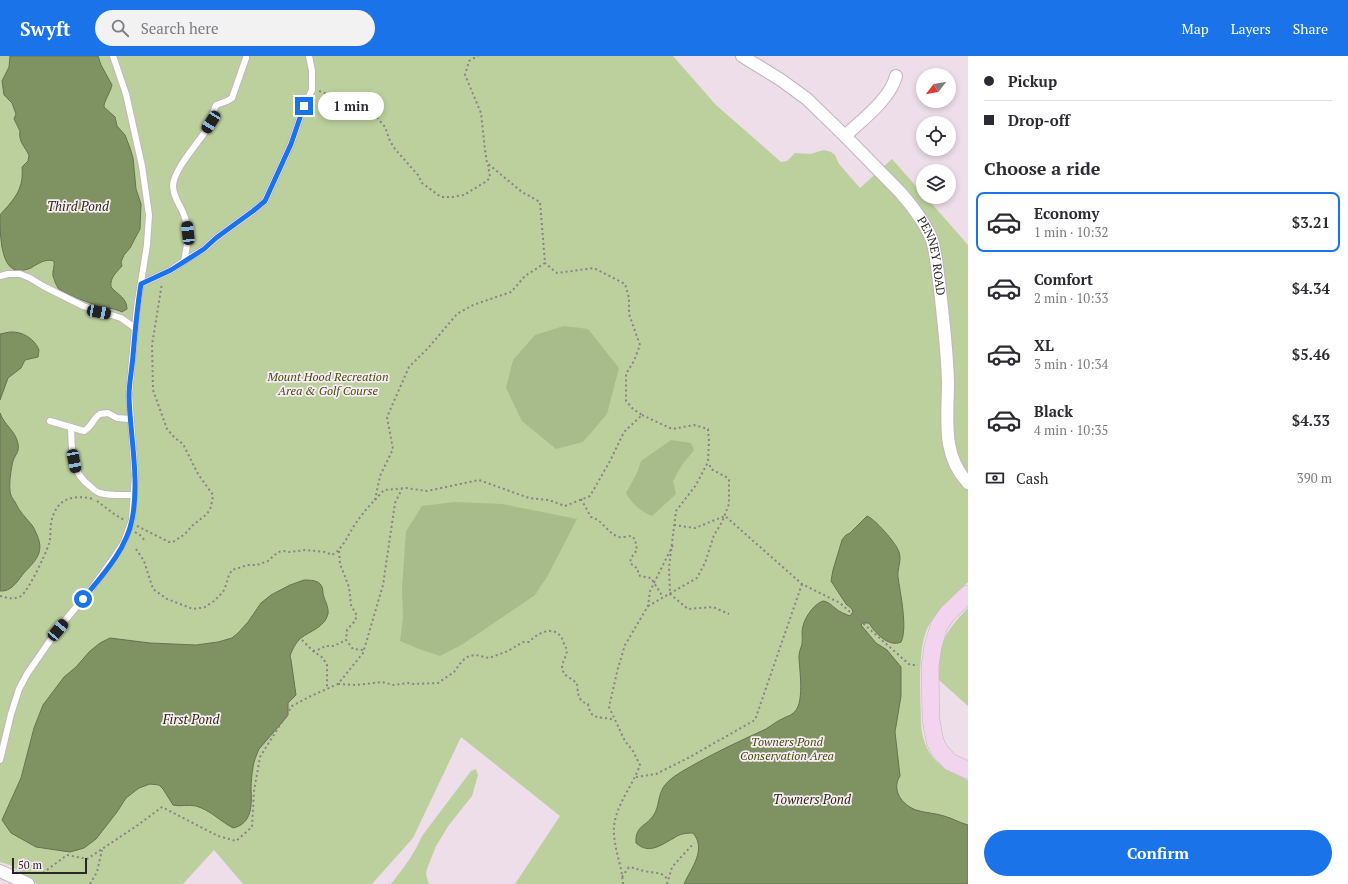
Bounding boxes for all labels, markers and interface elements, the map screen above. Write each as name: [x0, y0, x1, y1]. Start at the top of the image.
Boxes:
search box: [95, 10, 375, 46]
text: Swyft: [20, 16, 71, 41]
icon: search: [109, 17, 131, 39]
text: Search here: [141, 18, 219, 38]
text: Map: [1182, 19, 1209, 38]
text: Layers: [1231, 19, 1271, 38]
text: Share: [1293, 19, 1328, 38]
north arrow: [916, 68, 956, 108]
map controls: [916, 68, 956, 204]
text: Pickup: [1008, 71, 1057, 91]
callout: 1 min: [318, 92, 384, 120]
route end: [295, 97, 313, 115]
text: 1 min: [333, 97, 369, 115]
car: [200, 109, 222, 135]
text: Drop-off: [1008, 110, 1070, 130]
button: locate: [916, 116, 956, 156]
text: Choose a ride: [984, 156, 1100, 180]
button: layers: [916, 164, 956, 204]
water label: Third Pond: [47, 197, 110, 215]
text: Economy: [1034, 203, 1099, 223]
icon: car: [986, 204, 1022, 240]
text: $3.21: [1292, 212, 1330, 232]
street label: PENNEY ROAD: [914, 213, 949, 296]
car: [181, 220, 195, 246]
text: 1 min · 10:32: [1034, 223, 1108, 241]
text: Comfort: [1034, 269, 1093, 289]
icon: car: [986, 270, 1022, 306]
text: $4.34: [1292, 278, 1330, 298]
text: 2 min · 10:33: [1034, 289, 1108, 307]
car: [86, 304, 112, 320]
text: XL: [1034, 335, 1054, 355]
icon: car: [986, 336, 1022, 372]
text: $5.46: [1292, 344, 1330, 364]
text: 3 min · 10:34: [1034, 355, 1108, 373]
park label: Mount Hood Recreation Area & Golf Course: [266, 369, 389, 398]
text: Black: [1034, 401, 1073, 421]
icon: car: [986, 402, 1022, 438]
text: $4.33: [1292, 410, 1330, 430]
text: 4 min · 10:35: [1034, 421, 1108, 439]
car: [66, 448, 82, 474]
icon: cash: [984, 467, 1006, 489]
text: Cash: [1016, 468, 1049, 488]
text: 390 m: [1297, 469, 1332, 487]
route start: [74, 590, 92, 608]
car: [46, 617, 70, 643]
water label: First Pond: [162, 710, 220, 728]
park label: Towners Pond Conservation Area: [740, 734, 834, 763]
water label: Towners Pond: [773, 790, 852, 808]
button: Confirm: [984, 830, 1332, 876]
scale bar: [12, 856, 87, 875]
text: 50 m: [18, 858, 42, 872]

